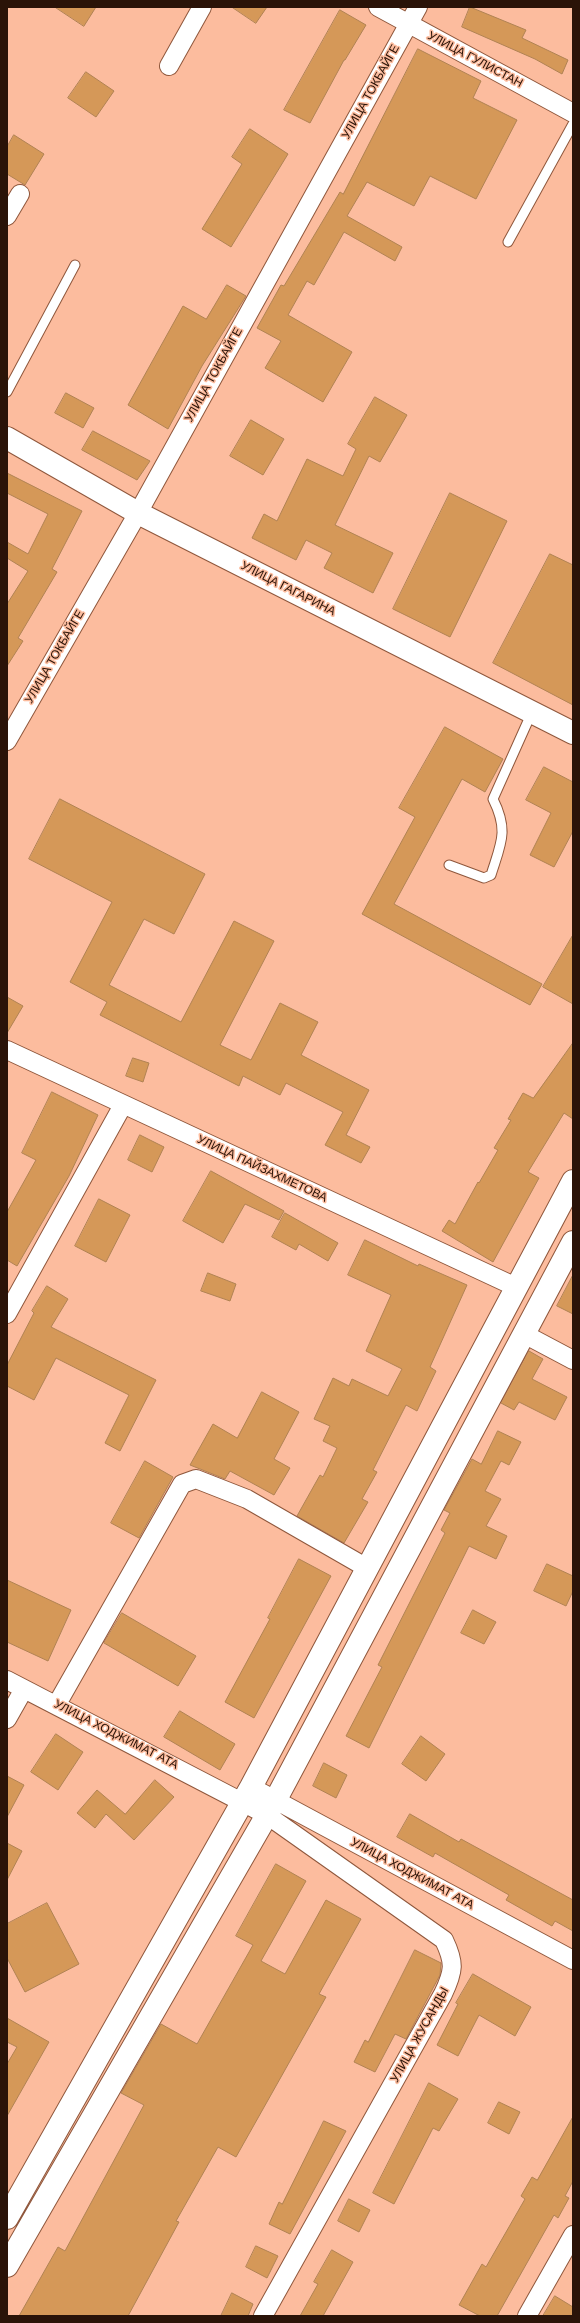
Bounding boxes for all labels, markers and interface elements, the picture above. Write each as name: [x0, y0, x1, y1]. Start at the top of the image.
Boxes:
street label: УЛИЦА ГУЛИСТАН: [425, 29, 525, 91]
street label: УЛИЦА ТОКБАЙГЕ: [339, 42, 403, 142]
street label: УЛИЦА ТОКБАЙГЕ: [182, 325, 246, 425]
street label: УЛИЦА ГАГАРИНА: [238, 559, 338, 619]
street label: УЛИЦА ТОКБАЙГЕ: [22, 608, 88, 706]
street label: УЛИЦА ПАЙЗАХМЕТОВА: [195, 1132, 329, 1206]
street label: УЛИЦА ХОДЖИМАТ АТА: [51, 1697, 181, 1773]
street label: УЛИЦА ХОДЖИМАТ АТА: [348, 1835, 476, 1913]
street label: УЛИЦА ЖУСАНДЫ: [388, 1985, 452, 2085]

